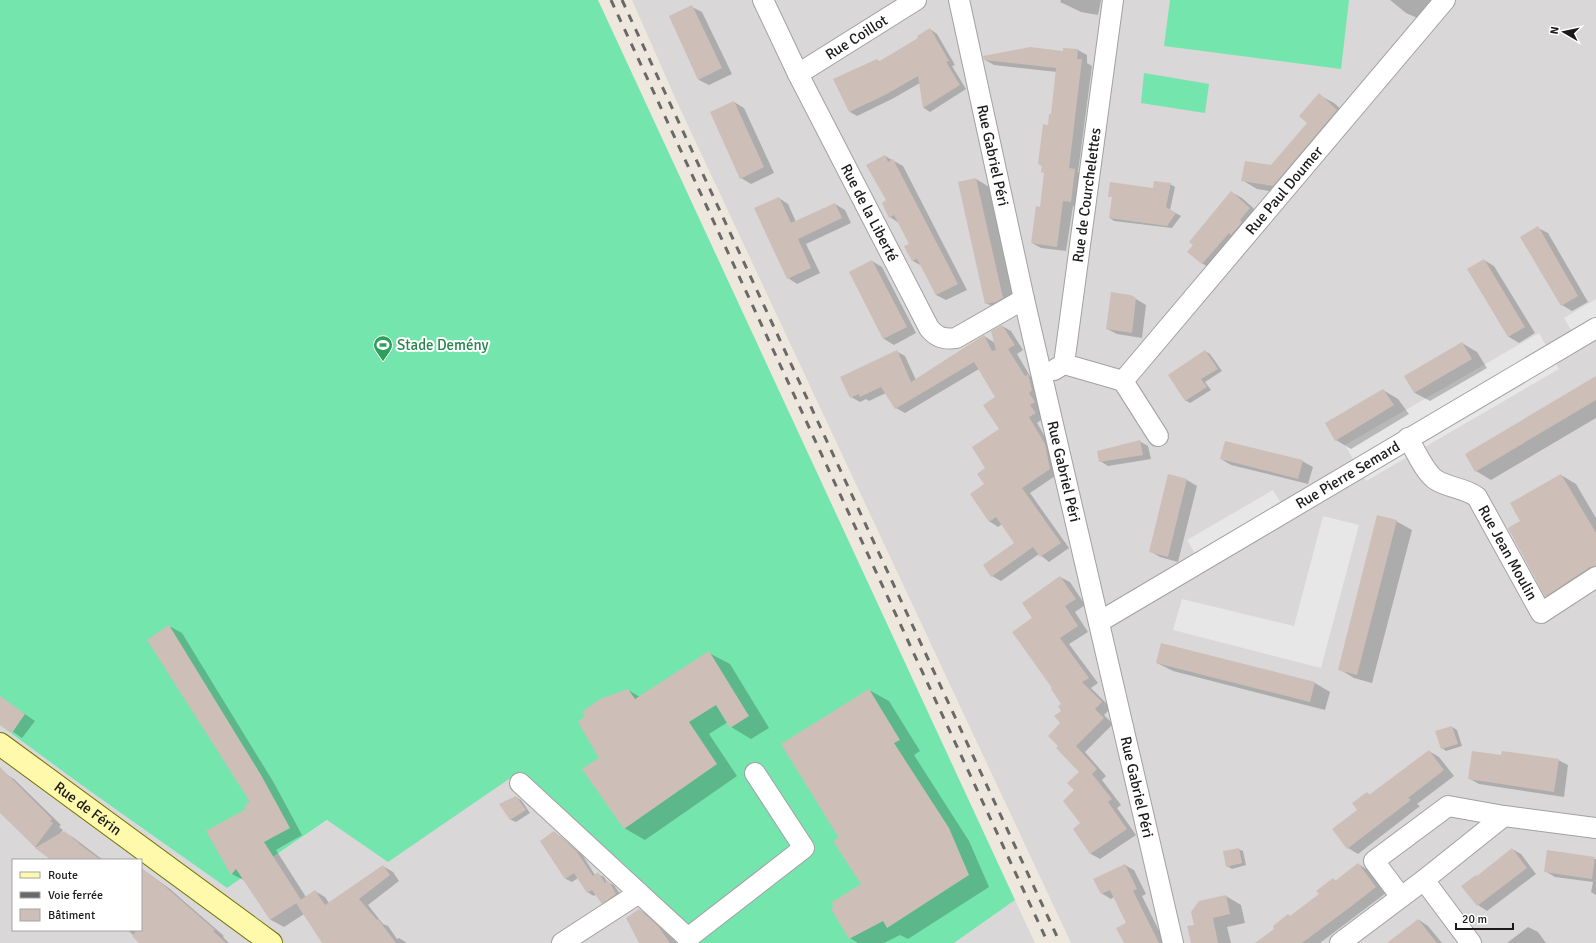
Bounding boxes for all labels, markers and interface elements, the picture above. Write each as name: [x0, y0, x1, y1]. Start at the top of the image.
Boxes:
street label: Rue Coillot: [822, 11, 891, 64]
north arrow: [1544, 12, 1584, 52]
text: N: [1548, 26, 1562, 35]
street label: Rue Gabriel Péri: [973, 103, 1013, 208]
street label: Rue de Courchelettes: [1069, 126, 1105, 264]
street label: Rue Paul Doumer: [1242, 142, 1327, 238]
street label: Rue de la Liberté: [837, 161, 902, 265]
sports icon: Stade Demény: [372, 334, 394, 362]
place label: Stade Demény: [397, 336, 489, 354]
street label: Rue Gabriel Péri: [1043, 419, 1084, 524]
street label: Rue Pierre Semard: [1292, 437, 1403, 513]
street label: Rue Jean Moulin: [1474, 502, 1541, 603]
street label: Rue Gabriel Péri: [1117, 735, 1157, 840]
street label: Rue de Férin: [51, 778, 125, 839]
legend: [12, 859, 142, 931]
text: Route: [48, 868, 78, 883]
text: Voie ferrée: [48, 888, 103, 903]
scale bar: [1456, 905, 1513, 931]
text: Bâtiment: [48, 908, 95, 923]
text: 20 m: [1462, 912, 1487, 927]

